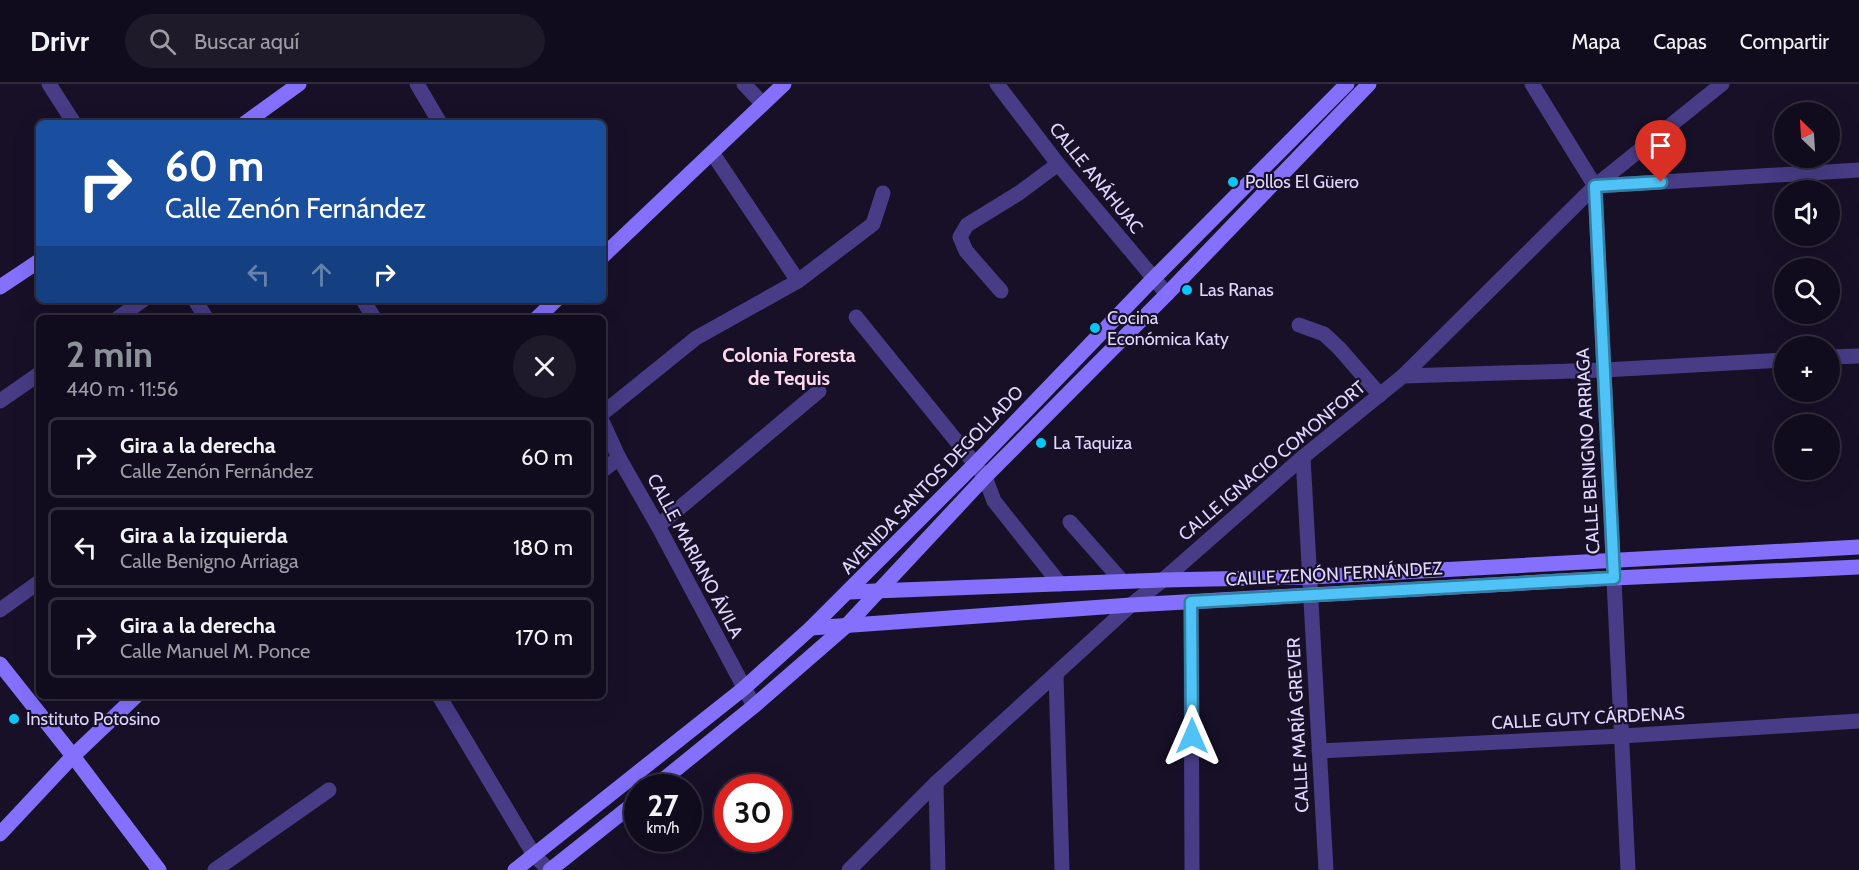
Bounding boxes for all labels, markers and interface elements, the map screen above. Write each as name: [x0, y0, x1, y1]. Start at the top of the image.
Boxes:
search box: [125, 14, 545, 68]
text: Drivr: [30, 24, 89, 58]
icon: search: [146, 25, 179, 58]
text: Buscar aquí: [194, 28, 299, 55]
text: Mapa: [1572, 29, 1620, 54]
text: Capas: [1653, 29, 1707, 54]
text: Compartir: [1740, 29, 1829, 54]
north arrow: [1774, 102, 1840, 168]
map controls: [1774, 102, 1840, 480]
street label: CALLE ANÁHUAC: [1044, 118, 1148, 238]
pin: [1635, 120, 1686, 182]
icon: arrive: [1644, 129, 1677, 162]
text: 60 m: [165, 140, 264, 192]
icon: right: [66, 144, 144, 222]
place label: Pollos El Güero: [1245, 171, 1359, 193]
marker: Pollos El Güero: [1226, 175, 1240, 189]
button: sound: [1774, 180, 1840, 246]
text: Calle Zenón Fernández: [165, 192, 426, 225]
icon: left: [242, 258, 275, 291]
icon: ahead: [305, 258, 338, 291]
icon: right: [368, 258, 401, 291]
button: search: [1774, 258, 1840, 324]
place label: Las Ranas: [1199, 279, 1274, 301]
marker: Las Ranas: [1180, 283, 1194, 297]
place label: Cocina Económica Katy: [1107, 307, 1229, 350]
marker: Cocina Económica Katy: [1088, 321, 1102, 335]
text: 2 min: [66, 332, 153, 376]
button: close: [513, 335, 576, 398]
button: +: [1774, 336, 1840, 402]
district label: Colonia Foresta de Tequis: [722, 343, 856, 390]
street label: CALLE BENIGNO ARRIAGA: [1572, 347, 1604, 555]
street label: CALLE IGNACIO COMONFORT: [1174, 376, 1370, 546]
text: 440 m · 11:56: [66, 377, 178, 401]
street label: AVENIDA SANTOS DEGOLLADO: [836, 381, 1028, 579]
button: −: [1774, 414, 1840, 480]
text: Gira a la derecha: [120, 432, 276, 459]
place label: La Taquiza: [1053, 432, 1133, 454]
marker: La Taquiza: [1034, 436, 1048, 450]
icon: right: [69, 441, 102, 474]
text: 60 m: [521, 444, 573, 471]
text: Calle Zenón Fernández: [120, 459, 313, 483]
street label: CALLE MARIANO ÁVILA: [642, 470, 748, 642]
text: Gira a la izquierda: [120, 522, 288, 549]
icon: left: [69, 531, 102, 564]
text: 180 m: [513, 534, 573, 561]
text: Calle Benigno Arriaga: [120, 549, 299, 573]
street label: CALLE ZENÓN FERNÁNDEZ: [1225, 557, 1443, 591]
text: Gira a la derecha: [120, 612, 276, 639]
icon: right: [69, 621, 102, 654]
text: 170 m: [515, 624, 573, 651]
street label: CALLE MARÍA GREVER: [1282, 637, 1314, 813]
text: Calle Manuel M. Ponce: [120, 639, 310, 663]
street label: CALLE GUTY CÁRDENAS: [1491, 702, 1685, 734]
position arrow: [1160, 704, 1224, 768]
place label: Instituto Potosino: [26, 708, 160, 730]
marker: Instituto Potosino: [7, 712, 21, 726]
speed limit sign: 30: [714, 774, 792, 852]
text: 27: [647, 787, 679, 824]
text: km/h: [647, 819, 679, 837]

